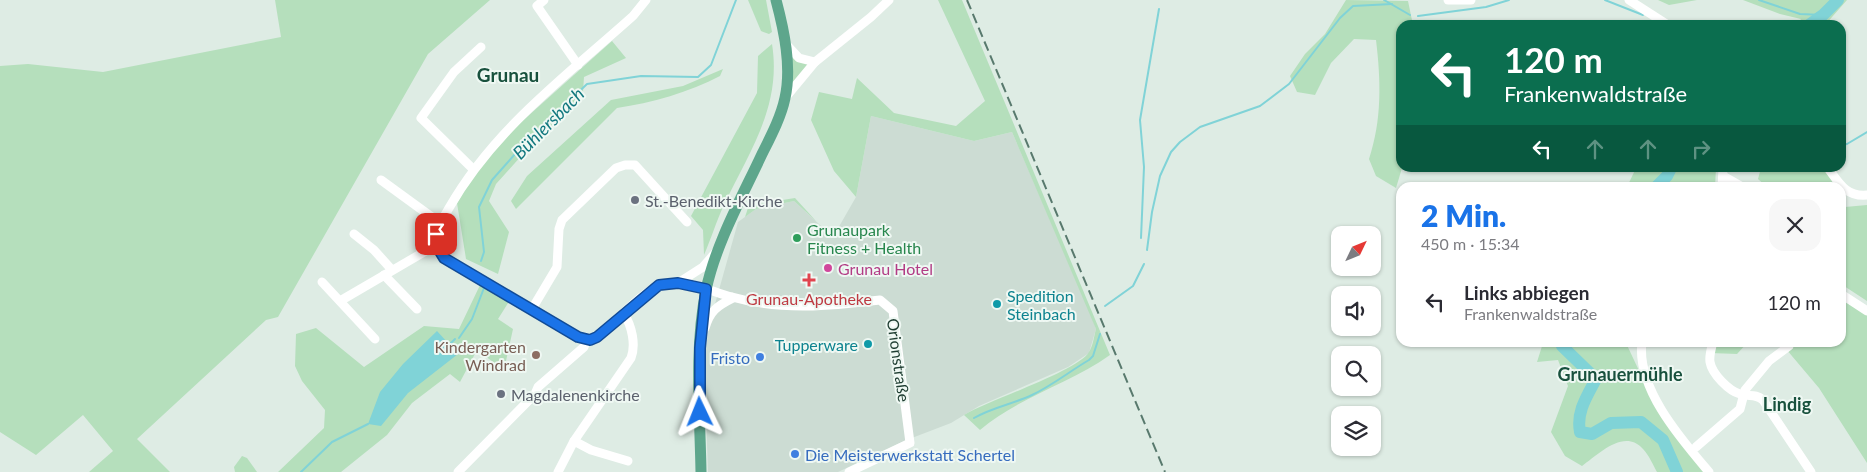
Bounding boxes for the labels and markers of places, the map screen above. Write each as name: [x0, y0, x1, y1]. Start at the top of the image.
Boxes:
place label: St.-Benedikt-Kirche: [645, 191, 782, 210]
marker: St.-Benedikt-Kirche: [629, 194, 641, 206]
pin: [415, 213, 457, 255]
place label: Grunaupark Fitness + Health: [807, 220, 921, 257]
marker: Grunaupark Fitness + Health: [791, 232, 803, 244]
place label: Grunau Hotel: [838, 259, 933, 278]
marker: Grunau Hotel: [822, 262, 834, 274]
marker: Grunau-Apotheke: [803, 274, 815, 286]
place label: Spedition Steinbach: [1007, 286, 1076, 323]
place label: Grunau-Apotheke: [746, 289, 872, 308]
marker: Spedition Steinbach: [991, 298, 1003, 310]
place label: Tupperware: [775, 335, 858, 354]
place label: Kindergarten Windrad: [434, 337, 526, 374]
marker: Tupperware: [862, 338, 874, 350]
place label: Fristo: [710, 348, 750, 367]
marker: Kindergarten Windrad: [530, 349, 542, 361]
marker: Fristo: [754, 351, 766, 363]
place label: Magdalenenkirche: [511, 385, 640, 404]
marker: Magdalenenkirche: [495, 388, 507, 400]
place label: Die Meisterwerkstatt Schertel: [805, 445, 1015, 464]
marker: Die Meisterwerkstatt Schertel: [789, 448, 801, 460]

